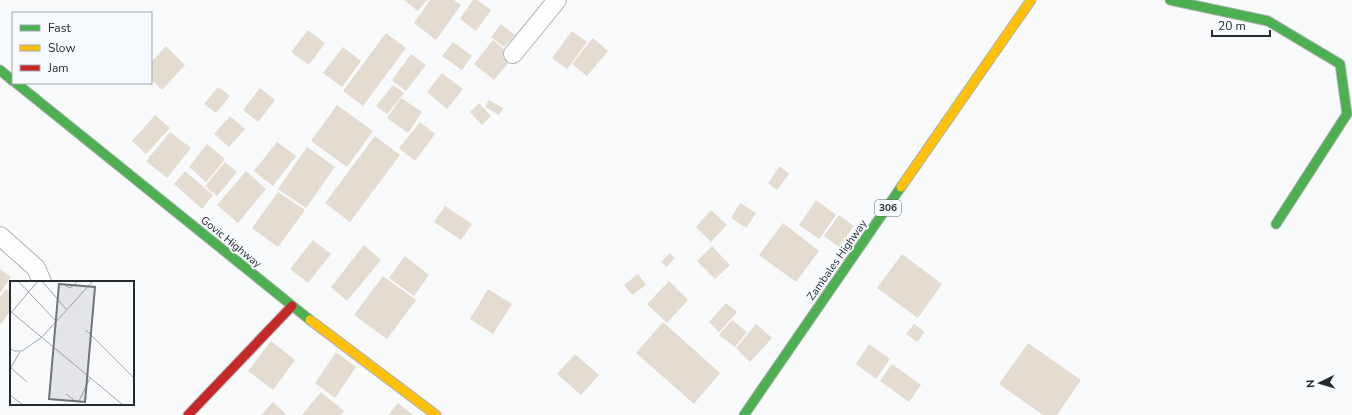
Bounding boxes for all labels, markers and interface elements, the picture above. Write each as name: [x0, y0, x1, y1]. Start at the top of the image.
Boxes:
legend: [12, 12, 152, 84]
scale bar: [1212, 12, 1270, 38]
text: 20 m: [1218, 18, 1246, 34]
text: Fast: [48, 20, 71, 36]
text: Slow: [48, 40, 76, 56]
text: Jam: [47, 60, 69, 76]
road number: 306: [875, 200, 901, 216]
street label: Govic Highway: [197, 213, 265, 271]
street label: Zambales Highway: [804, 216, 871, 303]
inset map: [10, 281, 134, 405]
north arrow: [1300, 363, 1340, 403]
text: N: [1303, 379, 1318, 389]

